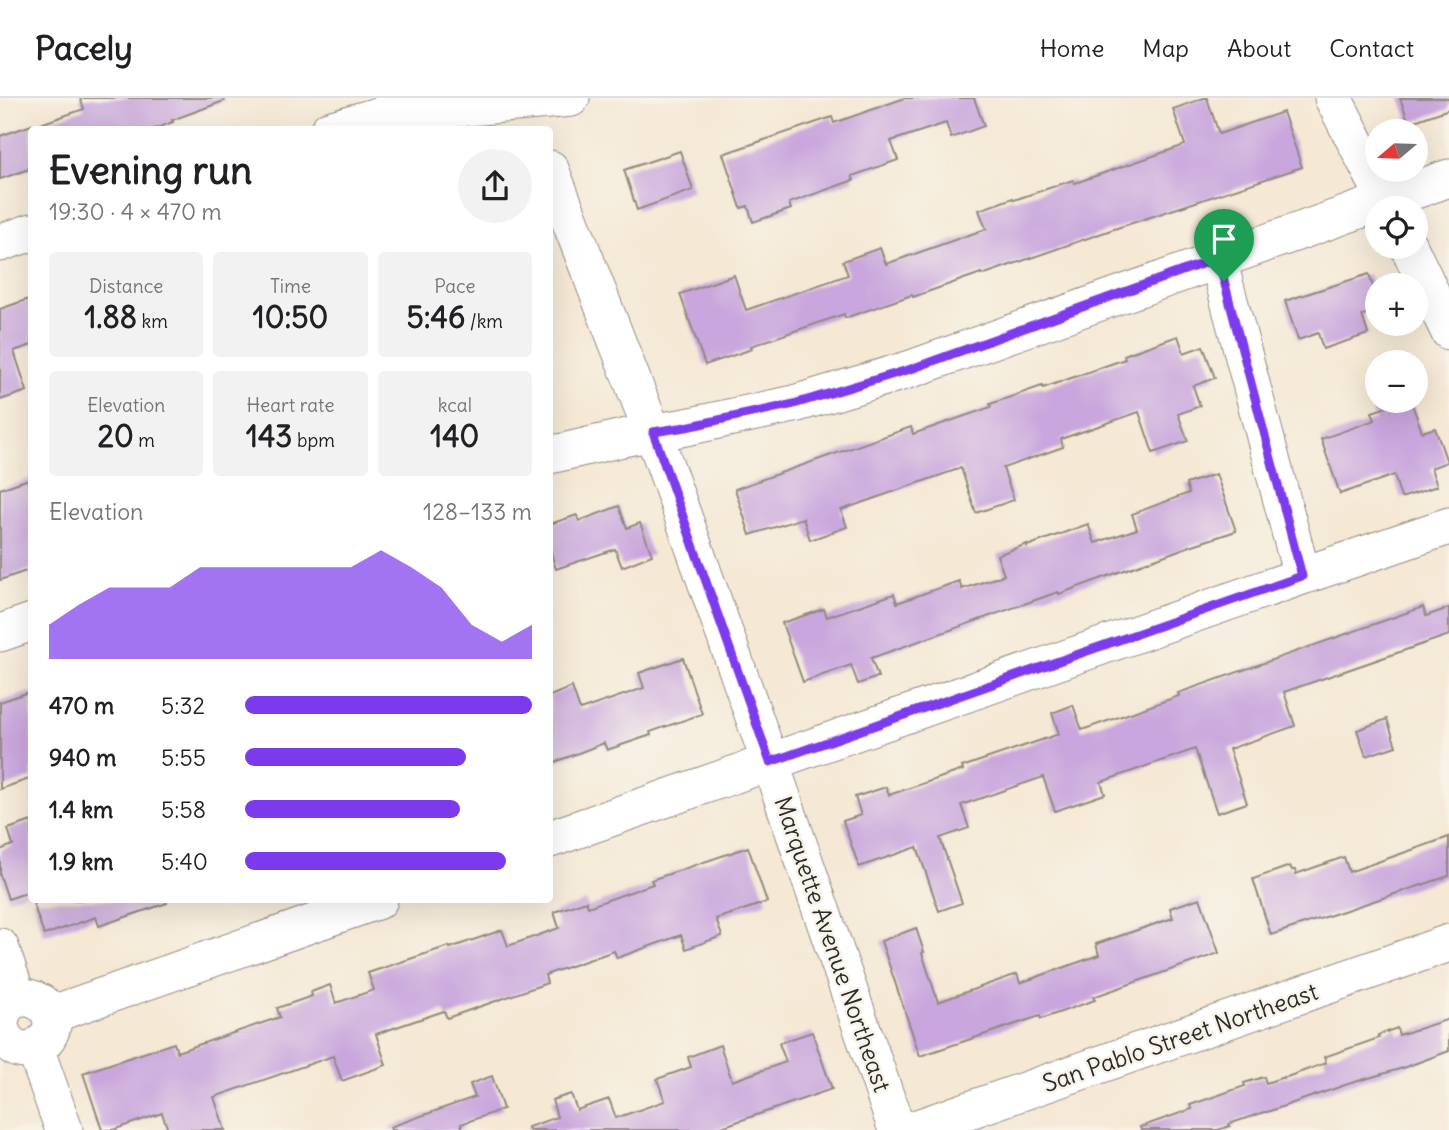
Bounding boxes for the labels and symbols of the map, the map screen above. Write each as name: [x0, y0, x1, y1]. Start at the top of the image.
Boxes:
north arrow: [1365, 119, 1428, 182]
pin: [1194, 209, 1254, 281]
street label: Marquette Avenue Northeast: [768, 792, 898, 1096]
street label: San Pablo Street Northeast: [1038, 976, 1322, 1098]

